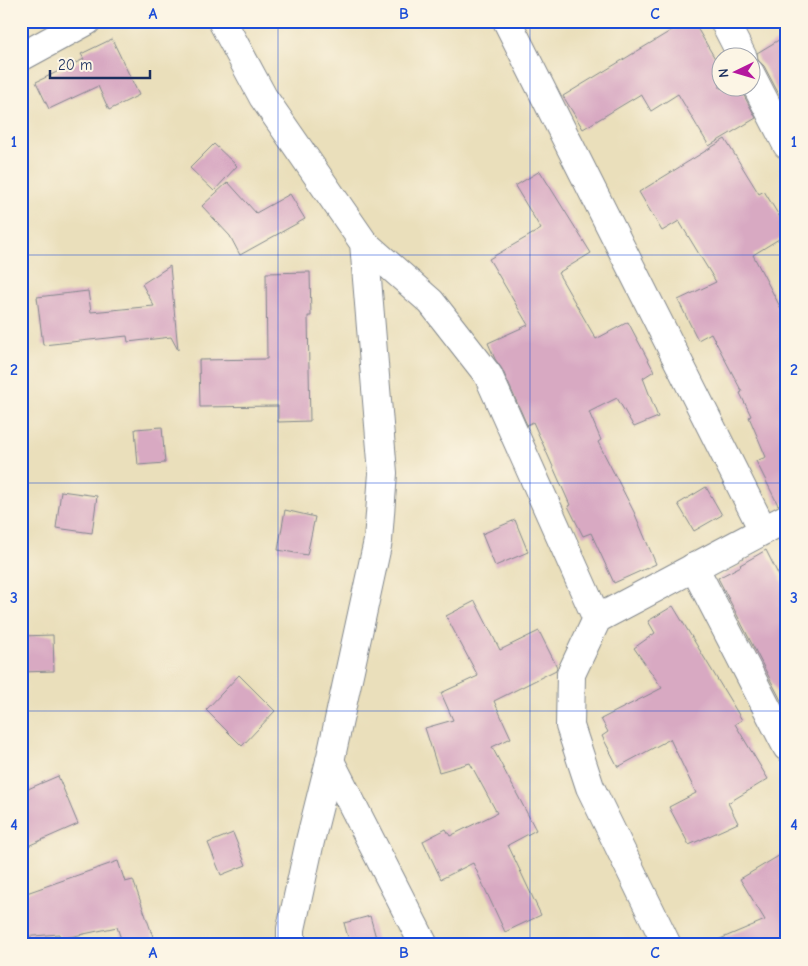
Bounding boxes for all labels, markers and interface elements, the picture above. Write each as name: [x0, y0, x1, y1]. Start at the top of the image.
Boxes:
text: A: [149, 5, 158, 23]
text: B: [399, 5, 409, 23]
text: C: [650, 5, 660, 23]
scale bar: [50, 48, 150, 80]
north arrow: [710, 48, 760, 98]
text: 20 m: [58, 56, 92, 74]
text: N: [715, 68, 732, 78]
text: 1: [11, 133, 17, 151]
text: 1: [791, 133, 797, 151]
text: 2: [10, 361, 18, 379]
text: 2: [790, 361, 798, 379]
text: 3: [10, 589, 18, 607]
text: 3: [790, 589, 798, 607]
text: 4: [10, 816, 18, 834]
text: 4: [790, 816, 798, 834]
text: A: [149, 944, 158, 962]
text: B: [399, 944, 409, 962]
text: C: [650, 944, 660, 962]

